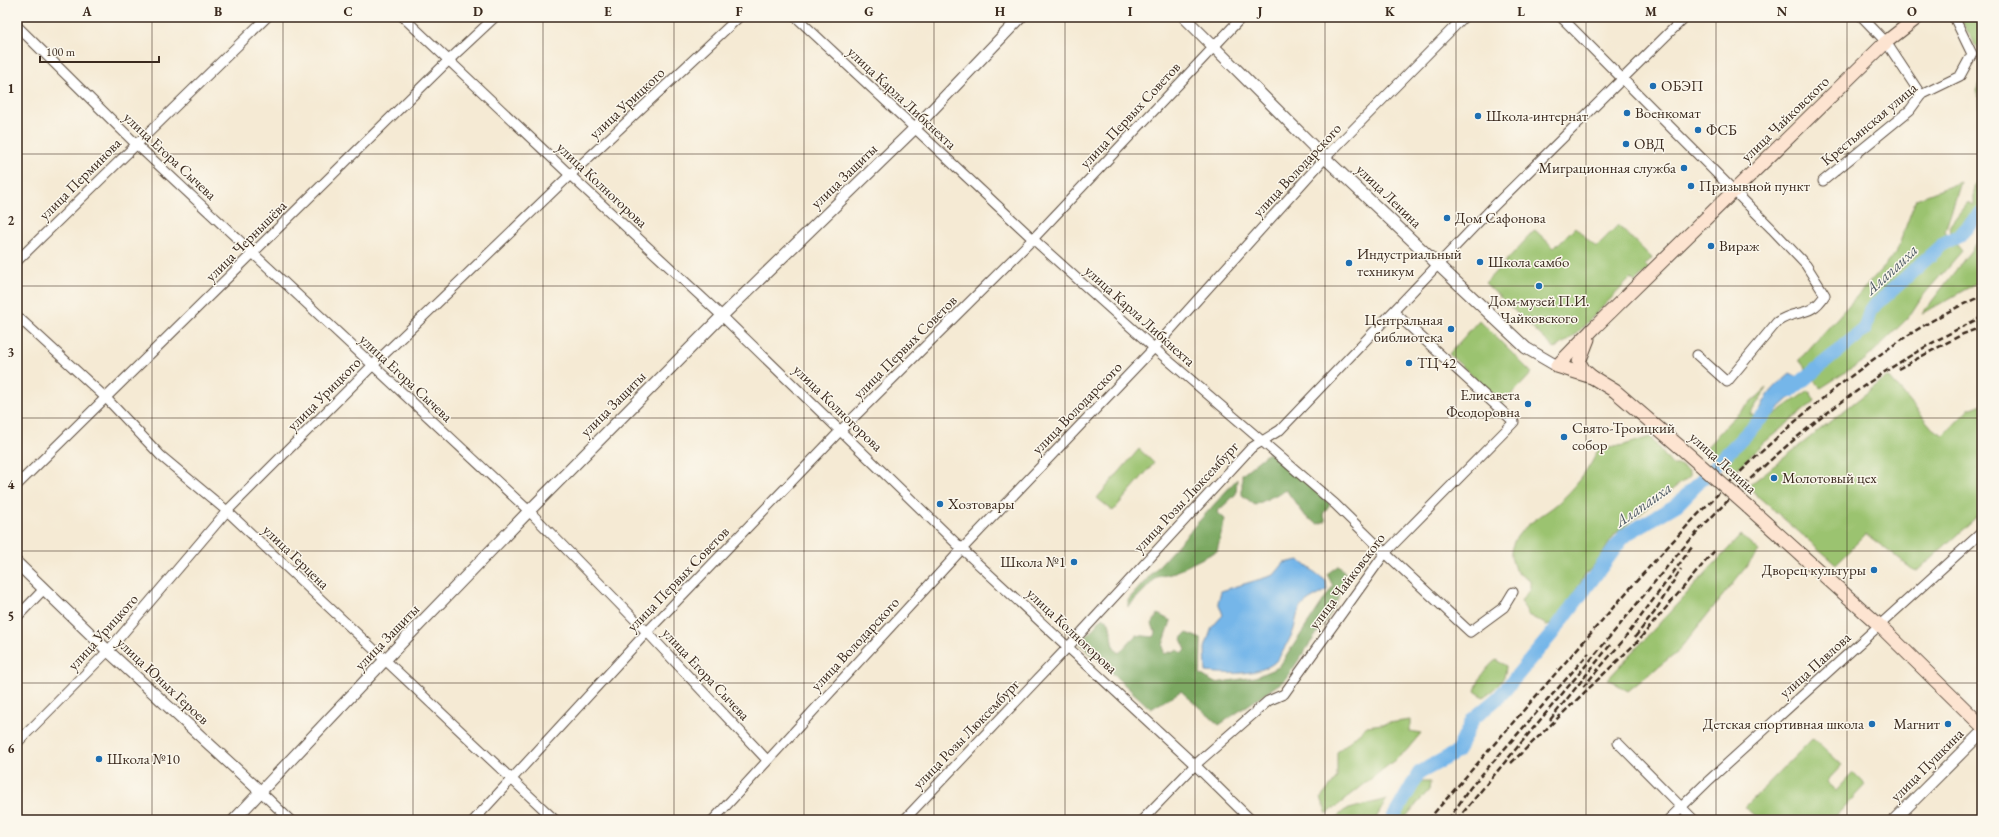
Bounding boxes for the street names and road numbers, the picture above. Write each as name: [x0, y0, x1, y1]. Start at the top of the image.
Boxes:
street label: улица Карла Либкнехта: [844, 42, 961, 153]
street label: улица Первых Советов: [1075, 57, 1184, 172]
street label: улица Урицкого: [585, 63, 668, 143]
street label: улица Чайковского: [1736, 72, 1833, 166]
street label: Крестьянская улица: [1817, 78, 1921, 169]
street label: улица Егора Сычева: [120, 108, 221, 204]
street label: улица Володарского: [1248, 119, 1345, 221]
street label: улица Перминова: [34, 133, 125, 224]
street label: улица Колногорова: [553, 138, 652, 232]
street label: улица Защиты: [806, 139, 881, 212]
street label: улица Ленина: [1353, 160, 1426, 232]
street label: улица Чернышёва: [201, 196, 290, 285]
street label: улица Карла Либкнехта: [1081, 261, 1200, 370]
street label: улица Первых Советов: [849, 291, 961, 403]
street label: улица Егора Сычева: [356, 330, 457, 426]
street label: улица Урицкого: [283, 353, 365, 435]
street label: улица Володарского: [1028, 357, 1126, 458]
street label: улица Колногорова: [790, 360, 887, 455]
street label: улица Защиты: [576, 367, 650, 441]
street label: улица Ленина: [1686, 427, 1761, 498]
street label: улица Розы Люксембург: [1129, 436, 1243, 556]
street label: улица Герцена: [259, 520, 334, 593]
street label: улица Первых Советов: [622, 522, 733, 635]
street label: улица Чайковского: [1304, 529, 1389, 633]
street label: улица Колногорова: [1023, 584, 1122, 678]
street label: улица Урицкого: [63, 589, 142, 674]
street label: улица Володарского: [806, 593, 903, 695]
street label: улица Защиты: [350, 599, 423, 674]
street label: улица Егора Сычева: [658, 623, 754, 724]
street label: улица Павлова: [1775, 628, 1854, 702]
street label: улица Юных Героев: [113, 633, 214, 728]
street label: улица Розы Люксембург: [908, 674, 1023, 793]
street label: улица Пушкина: [1886, 724, 1967, 805]

